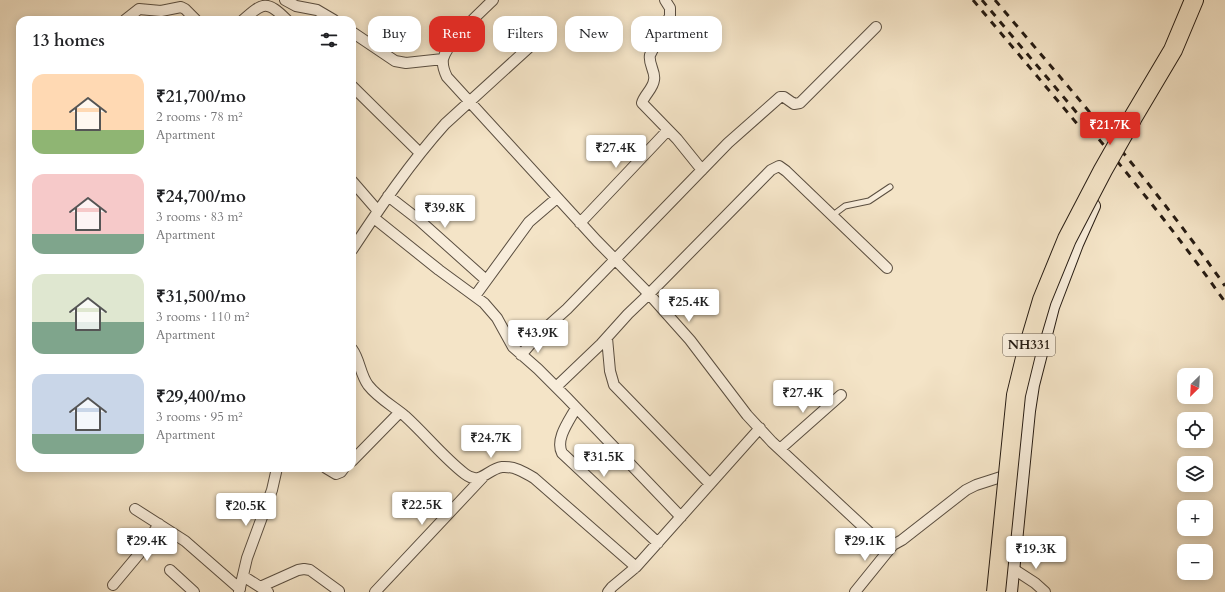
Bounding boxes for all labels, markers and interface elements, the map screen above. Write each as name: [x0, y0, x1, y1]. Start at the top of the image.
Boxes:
chip: Buy: [368, 16, 421, 52]
chip: Rent: [429, 16, 485, 52]
chip: Filters: [493, 16, 557, 52]
chip: New: [565, 16, 623, 52]
chip: Apartment: [631, 16, 722, 52]
text: 13 homes: [32, 29, 105, 52]
icon: filters: [318, 29, 340, 51]
text: ₹21,700/mo: [156, 85, 246, 108]
icon: home: [64, 90, 112, 138]
text: 2 rooms · 78 m²: [156, 108, 243, 126]
pin: ₹21.7K: [1077, 112, 1143, 146]
text: ₹21.7K: [1089, 116, 1131, 134]
text: Apartment: [156, 126, 215, 144]
pin: ₹27.4K: [583, 135, 649, 169]
text: ₹27.4K: [595, 139, 637, 157]
text: ₹24,700/mo: [156, 185, 246, 208]
icon: home: [64, 190, 112, 238]
pin: ₹39.8K: [412, 195, 478, 229]
text: ₹39.8K: [424, 199, 466, 217]
text: 3 rooms · 83 m²: [156, 208, 243, 226]
text: Apartment: [156, 226, 215, 244]
text: ₹31,500/mo: [156, 285, 246, 308]
pin: ₹25.4K: [656, 289, 722, 323]
icon: home: [64, 290, 112, 338]
text: ₹25.4K: [668, 293, 710, 311]
text: 3 rooms · 110 m²: [156, 308, 249, 326]
pin: ₹43.9K: [505, 320, 571, 354]
text: ₹43.9K: [517, 324, 559, 342]
text: Apartment: [156, 326, 215, 344]
road number: NH331: [1003, 334, 1055, 356]
north arrow: [1177, 368, 1213, 404]
map controls: [1177, 368, 1213, 580]
pin: ₹27.4K: [770, 380, 836, 414]
text: ₹27.4K: [782, 384, 824, 402]
text: ₹29,400/mo: [156, 385, 246, 408]
icon: home: [64, 390, 112, 438]
text: 3 rooms · 95 m²: [156, 408, 243, 426]
button: locate: [1177, 412, 1213, 448]
pin: ₹24.7K: [458, 425, 524, 459]
text: Apartment: [156, 426, 215, 444]
text: ₹24.7K: [470, 429, 512, 447]
pin: ₹31.5K: [571, 444, 637, 478]
text: ₹31.5K: [583, 448, 625, 466]
button: layers: [1177, 456, 1213, 492]
pin: ₹22.5K: [389, 492, 455, 526]
pin: ₹20.5K: [213, 493, 279, 527]
text: ₹22.5K: [401, 496, 443, 514]
text: ₹20.5K: [225, 497, 267, 515]
button: +: [1177, 500, 1213, 536]
pin: ₹29.4K: [114, 528, 180, 562]
pin: ₹29.1K: [832, 528, 898, 562]
text: ₹29.4K: [126, 532, 168, 550]
text: ₹29.1K: [844, 532, 886, 550]
pin: ₹19.3K: [1003, 536, 1069, 570]
text: ₹19.3K: [1015, 540, 1057, 558]
button: −: [1177, 544, 1213, 580]

